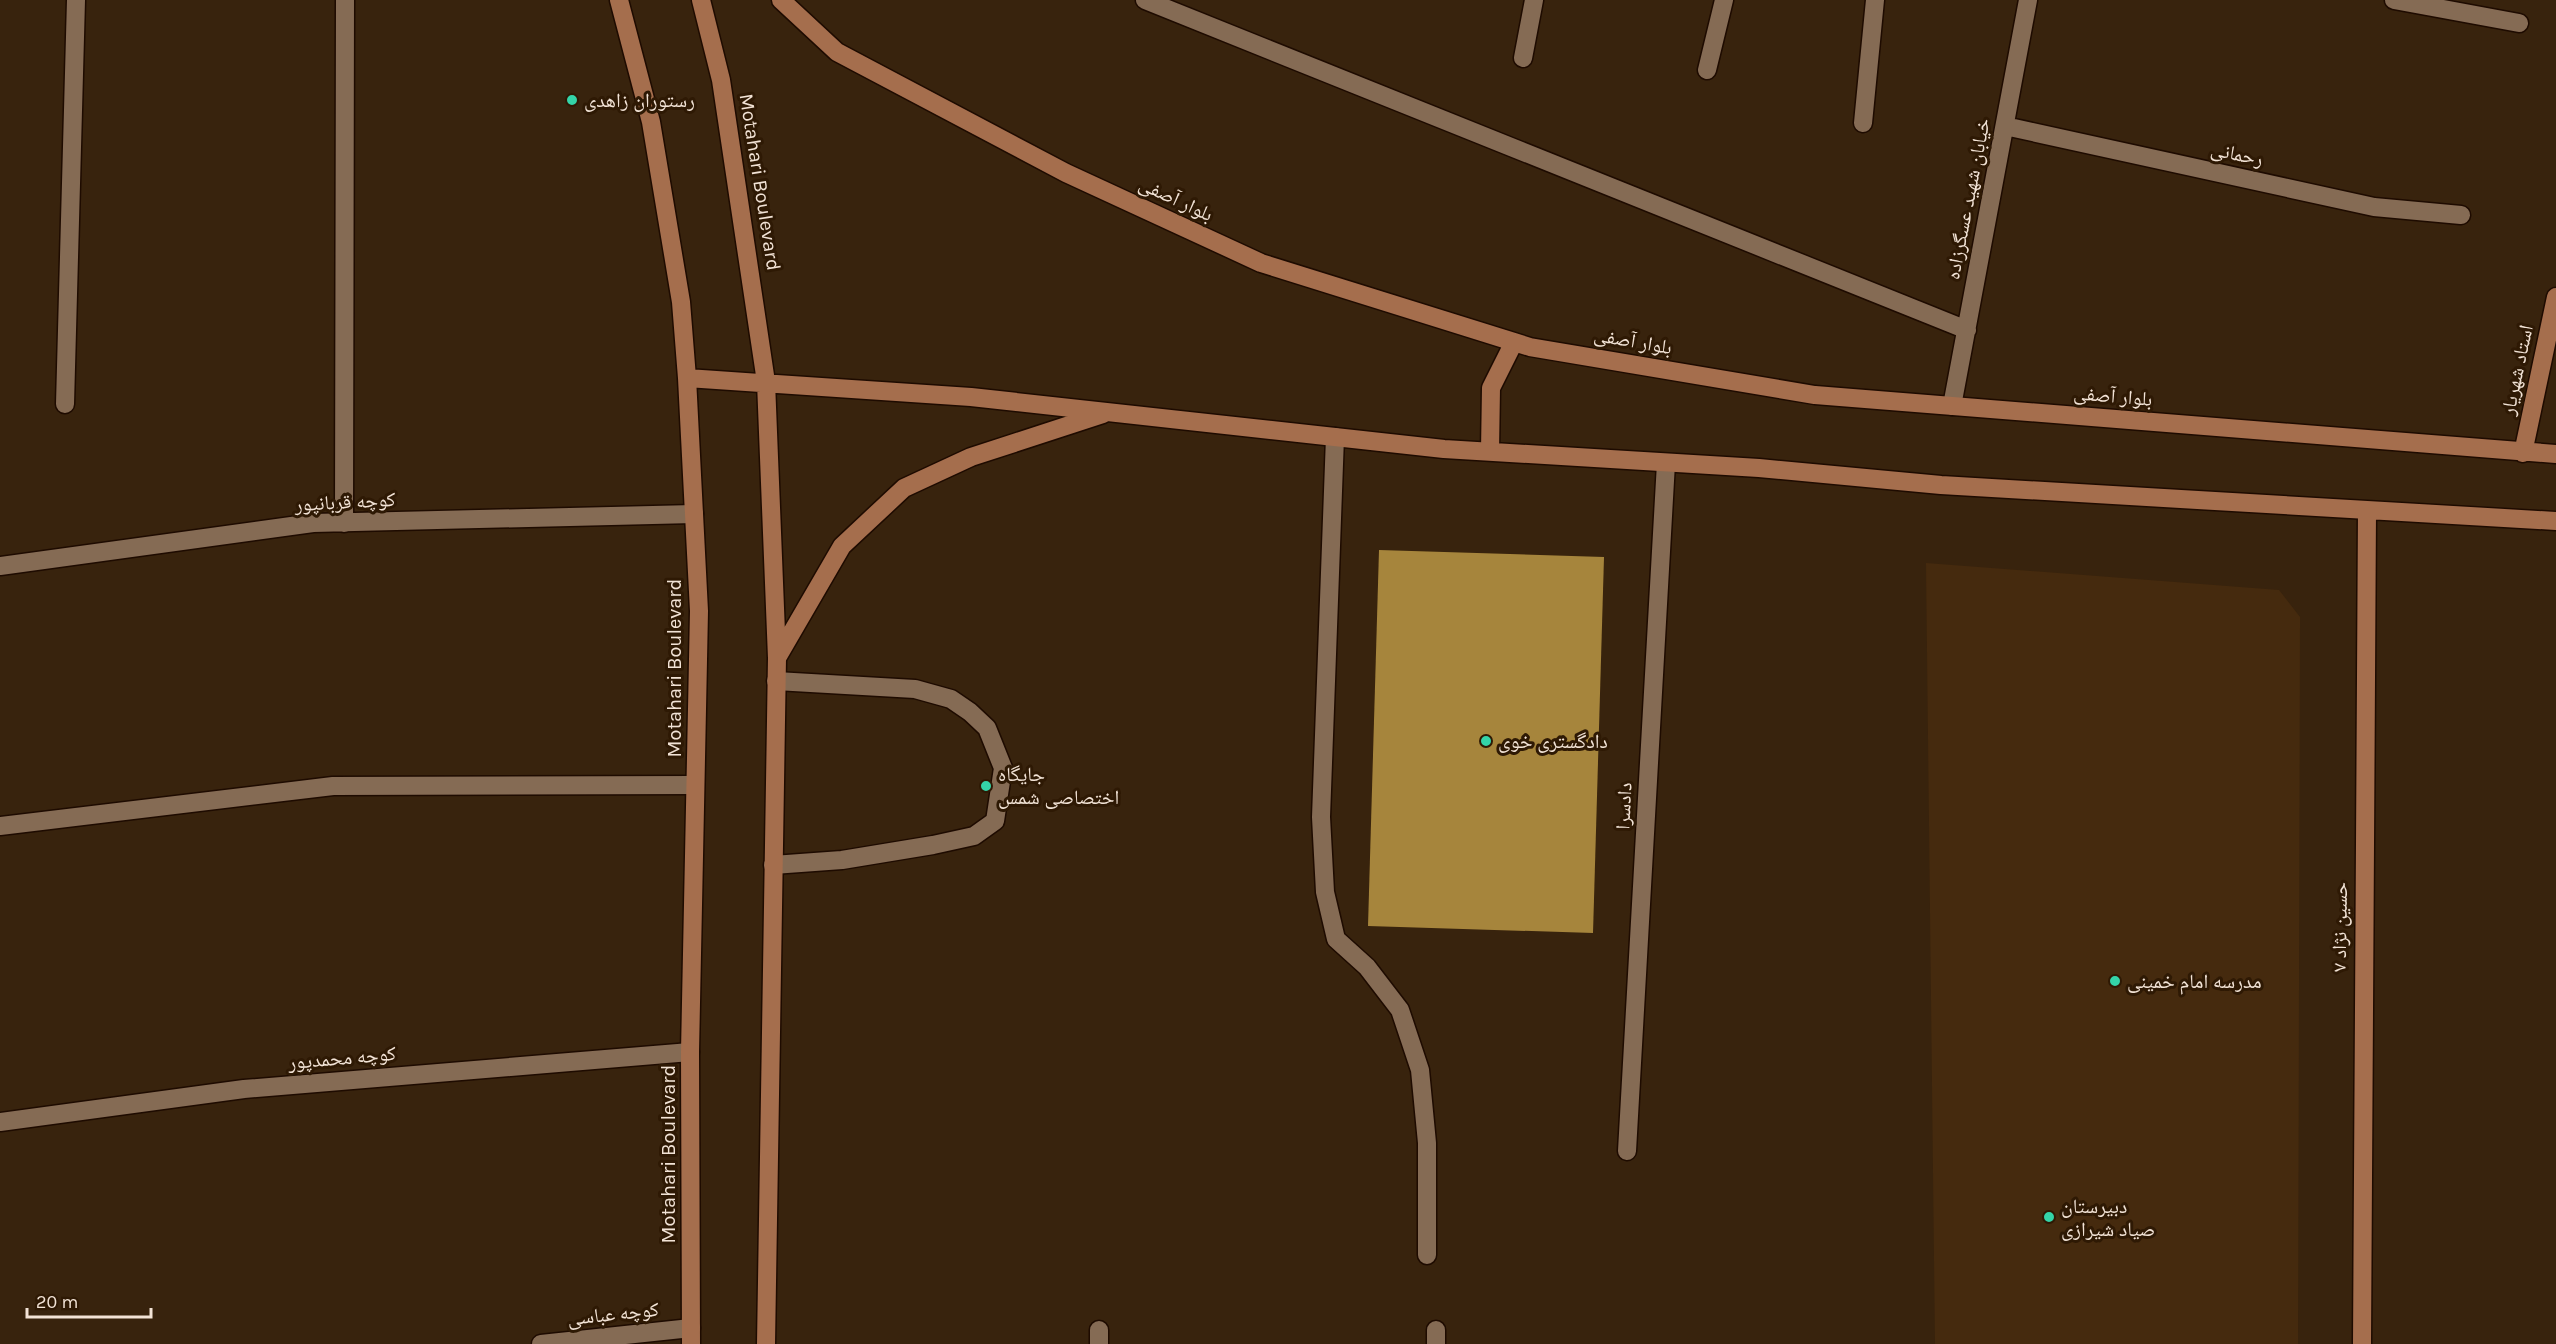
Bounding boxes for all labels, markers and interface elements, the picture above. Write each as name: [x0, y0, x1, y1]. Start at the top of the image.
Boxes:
place label: رستوران زاهدی: [584, 89, 695, 112]
street label: Motahari Boulevard: [735, 92, 785, 272]
marker: رستوران زاهدی: [565, 93, 579, 107]
street label: خیابان شهید عسگرزاده: [1941, 116, 1995, 282]
street label: رحمانی: [2209, 137, 2265, 171]
street label: بلوار آصفی: [1135, 172, 1217, 226]
street label: بلوار آصفی: [1592, 323, 1674, 359]
street label: استاد شهریار: [2496, 323, 2538, 418]
street label: بلوار آصفی: [2073, 381, 2153, 411]
street label: کوچه قربانپور: [293, 488, 396, 516]
street label: Motahari Boulevard: [663, 579, 686, 757]
place label: دادگستری خوی: [1498, 730, 1608, 753]
marker: دادگستری خوی: [1479, 734, 1493, 748]
place label: جایگاه اختصاصی شمس: [998, 763, 1119, 809]
marker: جایگاه اختصاصی شمس: [979, 779, 993, 793]
street label: دادسرا: [1611, 782, 1637, 830]
street label: حسین نژاد ۷: [2328, 882, 2352, 972]
place label: مدرسه امام خمینی: [2127, 970, 2262, 995]
marker: مدرسه امام خمینی: [2108, 974, 2122, 988]
street label: کوچه محمدپور: [286, 1042, 397, 1074]
street label: Motahari Boulevard: [657, 1065, 680, 1243]
place label: دبیرستان صیاد شیرازی: [2061, 1195, 2155, 1241]
marker: دبیرستان صیاد شیرازی: [2042, 1210, 2056, 1224]
scale bar: [27, 1281, 152, 1319]
text: 20 m: [36, 1291, 78, 1313]
street label: کوچه عباسی: [566, 1298, 660, 1330]

